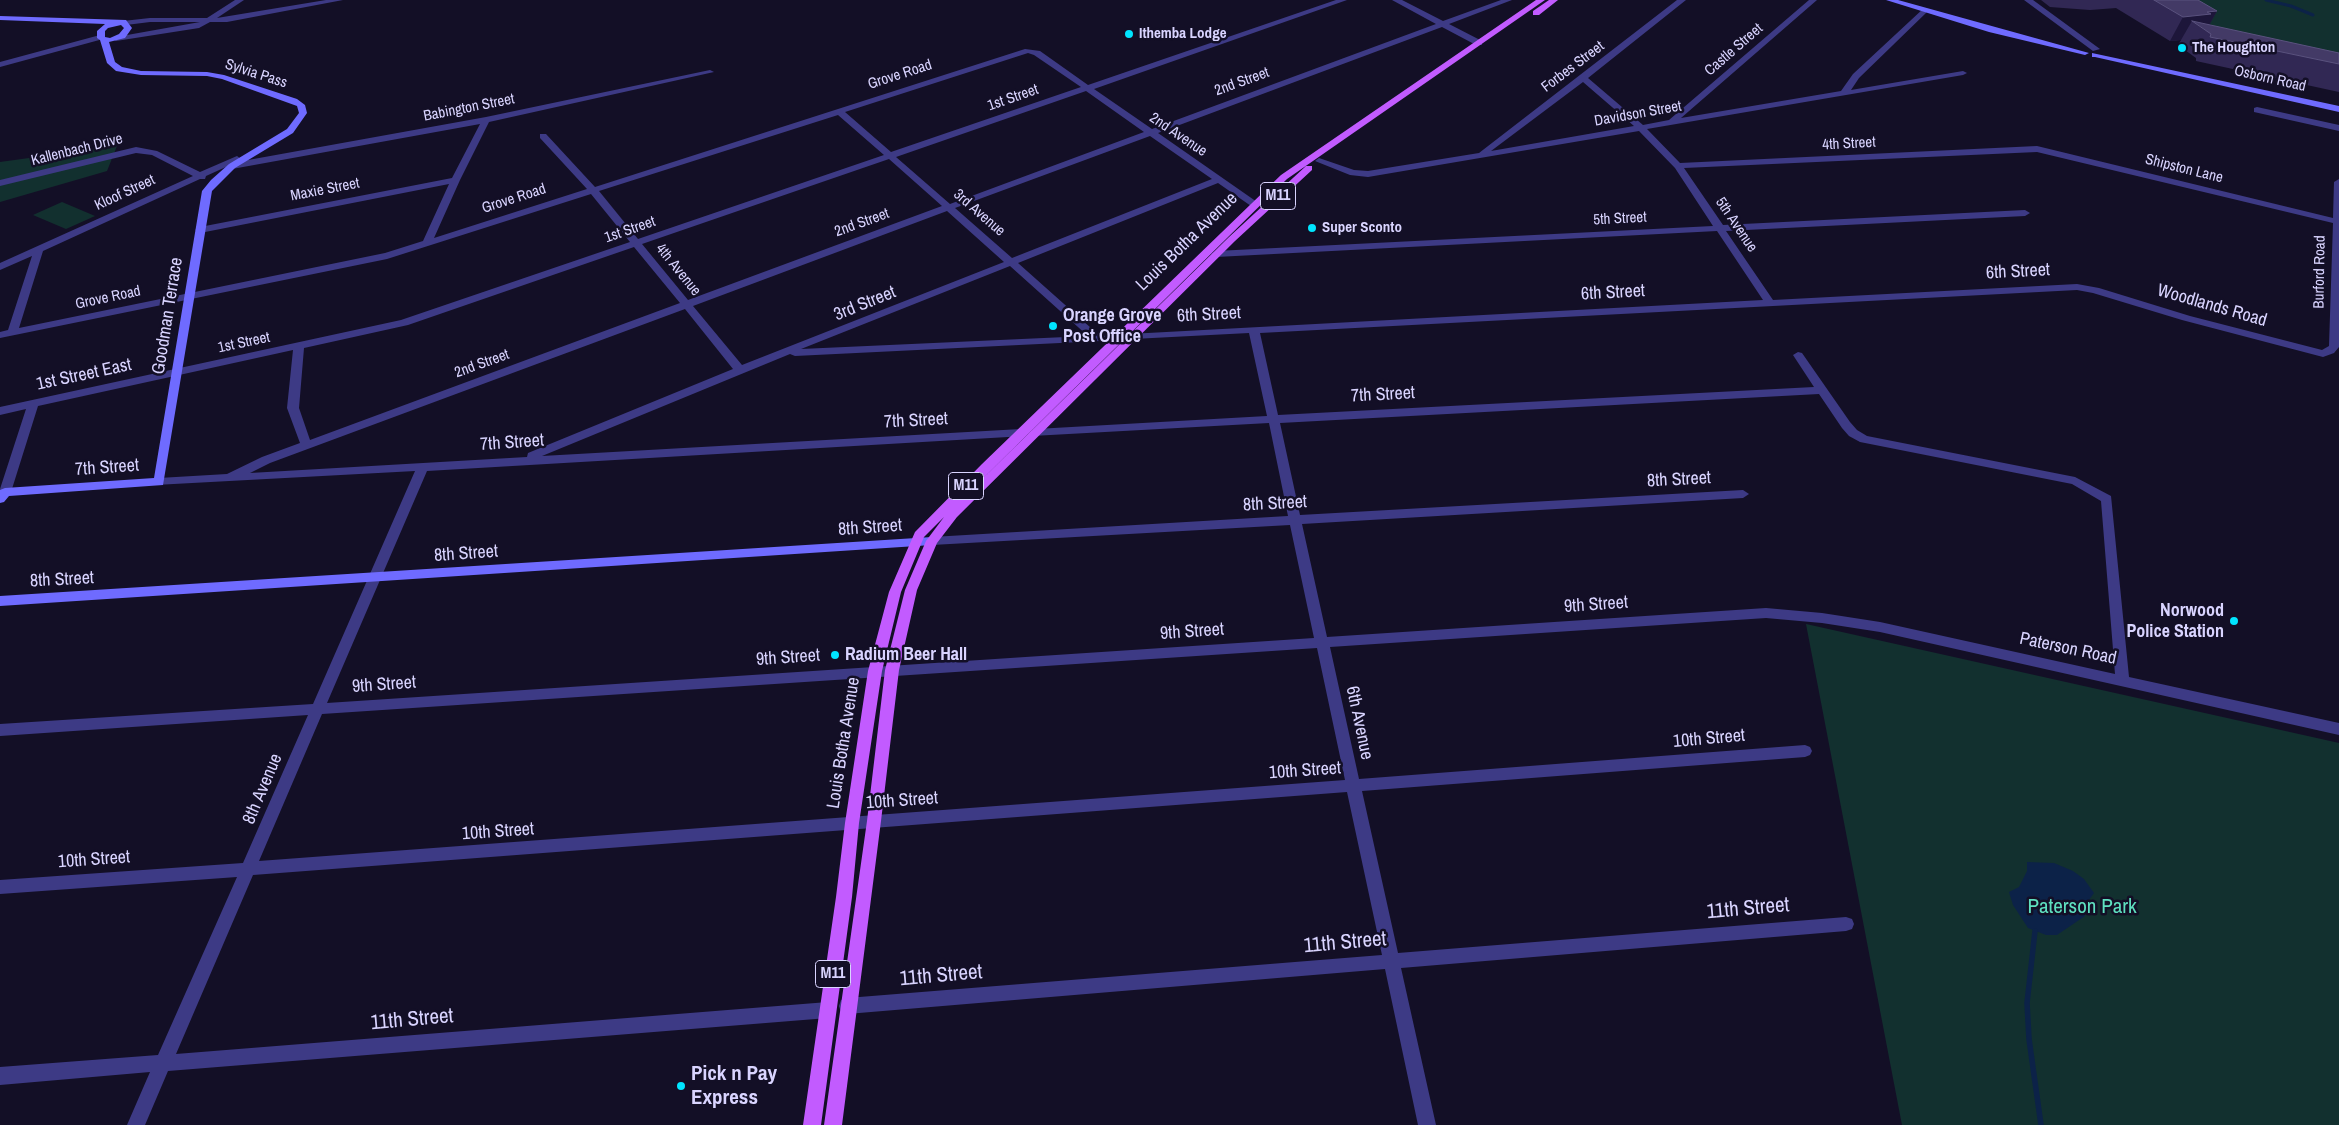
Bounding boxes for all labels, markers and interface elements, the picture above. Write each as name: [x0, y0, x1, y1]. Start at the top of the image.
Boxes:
street label: Castle Street: [1701, 20, 1767, 80]
place label: Ithemba Lodge: [1139, 25, 1226, 43]
marker: Ithemba Lodge: [1123, 28, 1135, 40]
street label: Forbes Street: [1538, 38, 1608, 96]
place label: The Houghton: [2192, 39, 2275, 57]
marker: The Houghton: [2176, 42, 2188, 54]
street label: Sylvia Pass: [223, 56, 289, 92]
street label: Grove Road: [866, 56, 934, 94]
street label: Osborn Road: [2232, 62, 2308, 96]
street label: 2nd Street: [1212, 64, 1272, 100]
street label: 1st Street: [985, 81, 1041, 115]
street label: Babington Street: [422, 90, 516, 126]
street label: Davidson Street: [1593, 97, 1683, 131]
street label: 2nd Avenue: [1146, 109, 1210, 161]
street label: Kallenbach Drive: [29, 130, 125, 170]
street label: 4th Street: [1822, 134, 1876, 154]
street label: Shipston Lane: [2143, 151, 2225, 187]
street label: Kloof Street: [92, 171, 158, 215]
street label: Maxie Street: [289, 175, 361, 205]
street label: Grove Road: [480, 180, 548, 218]
road number: M11: [1260, 182, 1296, 210]
street label: 3rd Avenue: [949, 186, 1009, 240]
street label: Louis Botha Avenue: [1132, 188, 1242, 296]
street label: 5th Avenue: [1711, 194, 1761, 256]
street label: 2nd Street: [832, 205, 892, 241]
street label: 5th Street: [1593, 209, 1647, 229]
street label: 1st Street: [602, 213, 658, 247]
place label: Super Sconto: [1322, 219, 1402, 237]
marker: Super Sconto: [1306, 222, 1318, 234]
street label: Burford Road: [2310, 235, 2330, 309]
street label: 4th Avenue: [651, 240, 705, 300]
street label: Goodman Terrace: [148, 256, 188, 376]
street label: 6th Street: [1985, 260, 2051, 284]
street label: Woodlands Road: [2155, 280, 2269, 332]
street label: 6th Street: [1580, 281, 1646, 305]
street label: Grove Road: [74, 282, 142, 314]
street label: 3rd Street: [831, 282, 899, 326]
street label: 6th Street: [1176, 303, 1242, 327]
place label: Orange Grove Post Office: [1063, 305, 1161, 348]
marker: Orange Grove Post Office: [1047, 320, 1059, 332]
street label: 1st Street: [216, 329, 272, 357]
street label: 2nd Street: [452, 346, 512, 382]
street label: 1st Street East: [34, 354, 134, 396]
street label: 7th Street: [1350, 383, 1416, 407]
street label: 7th Street: [883, 409, 949, 433]
street label: 7th Street: [479, 430, 545, 456]
street label: 7th Street: [74, 455, 140, 481]
street label: 8th Street: [1646, 468, 1712, 492]
road number: M11: [948, 472, 984, 500]
street label: 8th Street: [1242, 492, 1308, 516]
street label: 8th Street: [837, 515, 903, 541]
street label: 8th Street: [433, 541, 499, 567]
street label: 8th Street: [29, 568, 95, 592]
street label: 9th Street: [1563, 592, 1629, 618]
place label: Norwood Police Station: [2126, 600, 2224, 642]
marker: Norwood Police Station: [2228, 615, 2240, 627]
street label: 9th Street: [1159, 619, 1225, 645]
street label: Paterson Road: [2018, 628, 2118, 670]
place label: Radium Beer Hall: [845, 644, 967, 666]
street label: 9th Street: [755, 645, 821, 671]
marker: Radium Beer Hall: [829, 649, 841, 661]
street label: 9th Street: [351, 672, 417, 698]
street label: Louis Botha Avenue: [823, 676, 865, 810]
street label: 6th Avenue: [1341, 684, 1377, 762]
street label: 10th Street: [1672, 725, 1746, 753]
street label: 8th Avenue: [239, 751, 287, 827]
street label: 10th Street: [1268, 758, 1342, 784]
street label: 10th Street: [865, 788, 939, 814]
street label: 10th Street: [461, 819, 535, 845]
street label: 10th Street: [57, 847, 131, 873]
street label: 11th Street: [1706, 893, 1790, 925]
park label: Paterson Park: [2027, 894, 2137, 920]
street label: 11th Street: [1303, 927, 1387, 959]
street label: 11th Street: [899, 960, 983, 992]
road number: M11: [816, 961, 850, 988]
street label: 11th Street: [370, 1004, 454, 1036]
place label: Pick n Pay Express: [691, 1061, 777, 1111]
marker: Pick n Pay Express: [675, 1080, 687, 1092]

